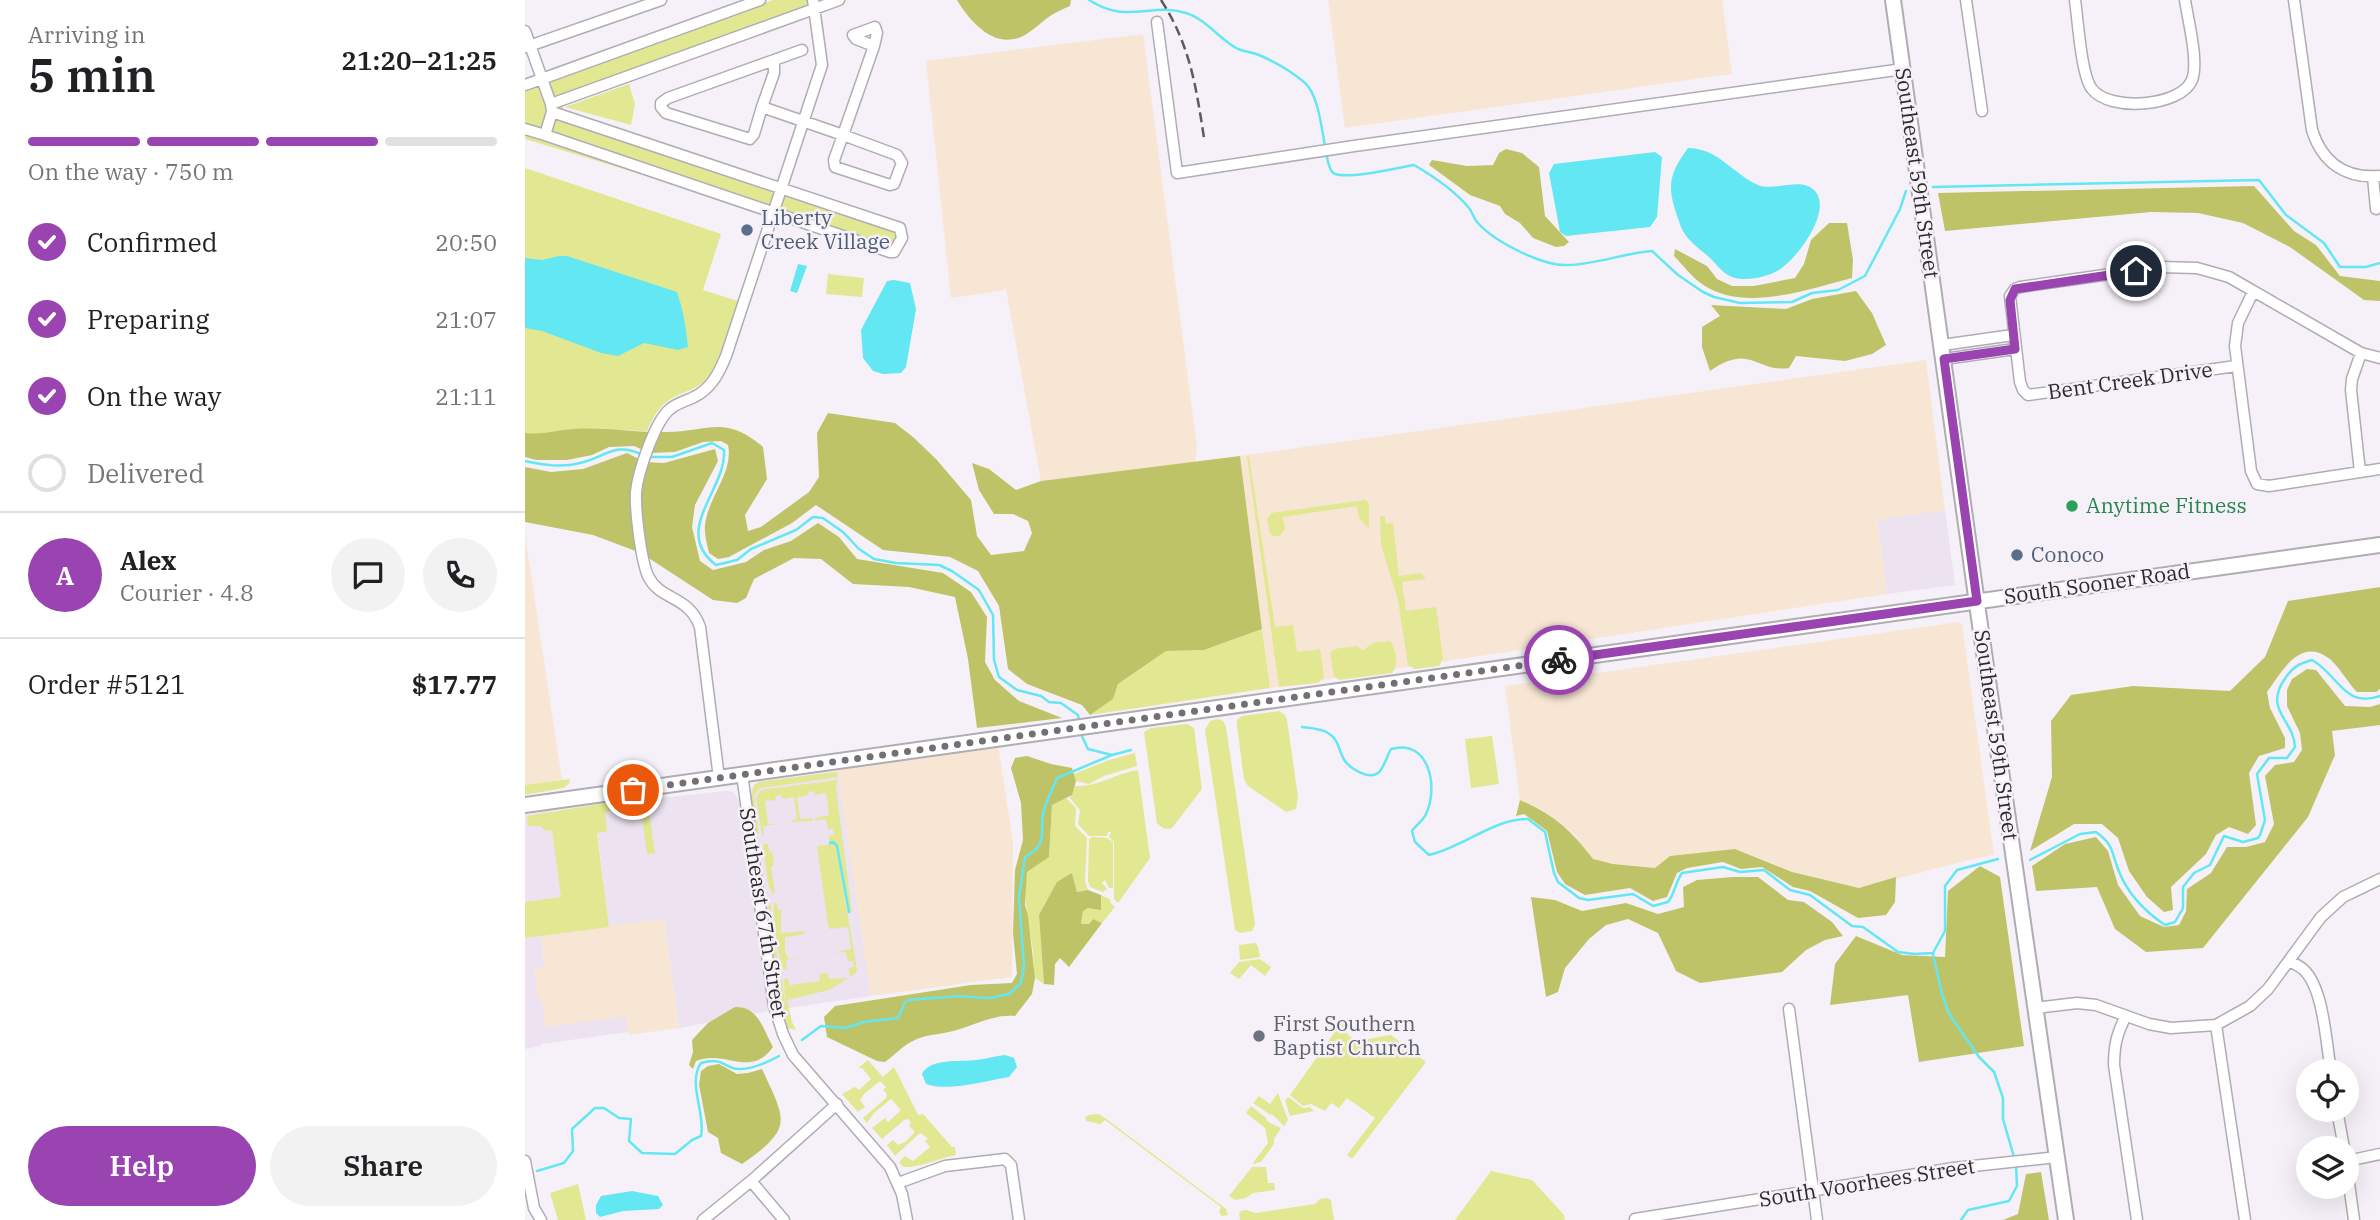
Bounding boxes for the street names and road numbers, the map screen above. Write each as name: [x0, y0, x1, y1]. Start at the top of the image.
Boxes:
street label: Southeast 59th Street: [1889, 66, 1947, 280]
street label: Bent Creek Drive: [2046, 355, 2214, 405]
street label: South Sooner Road: [2002, 556, 2192, 610]
street label: Southeast 59th Street: [1968, 628, 2026, 842]
street label: Southeast 67th Street: [734, 806, 794, 1020]
street label: South Voorhees Street: [1757, 1151, 1977, 1213]

